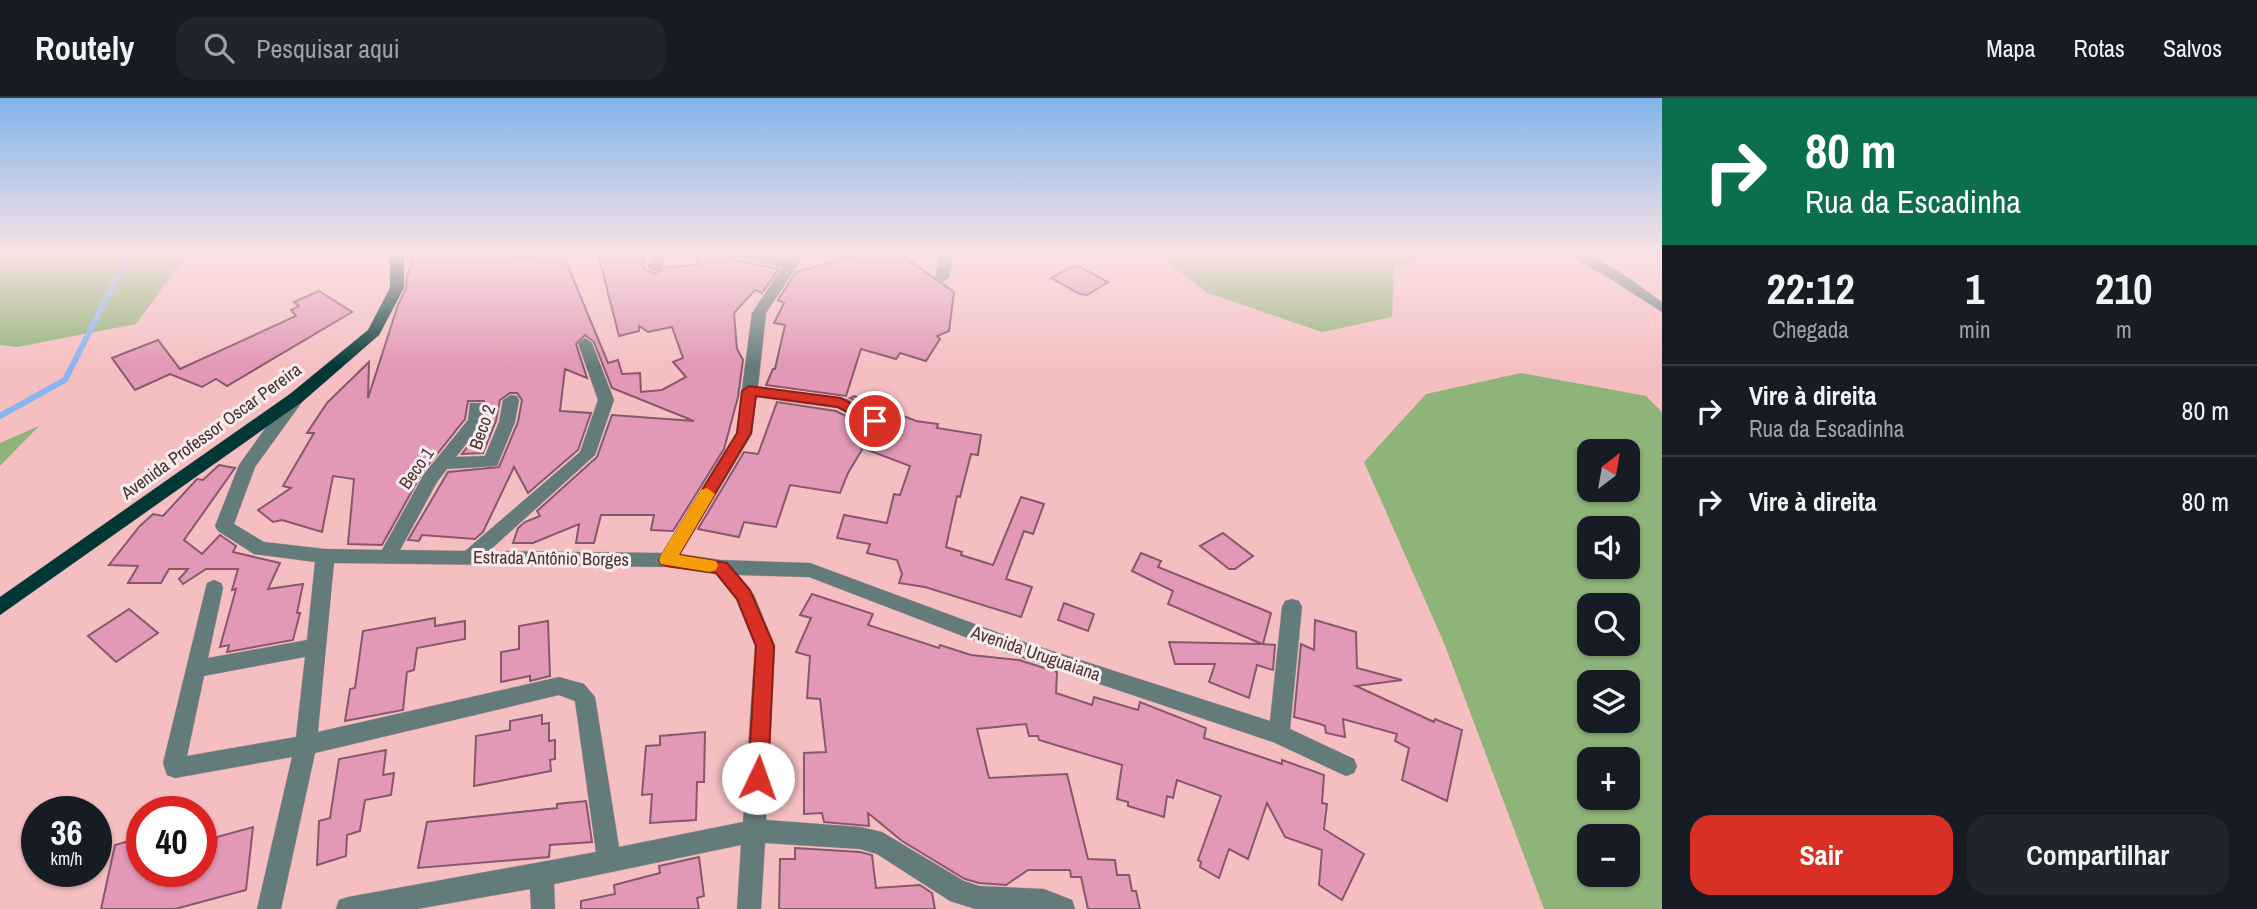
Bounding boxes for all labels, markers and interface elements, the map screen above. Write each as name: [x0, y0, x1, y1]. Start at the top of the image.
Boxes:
search box: [176, 17, 666, 80]
text: Routely: [35, 26, 134, 70]
icon: search: [200, 29, 238, 67]
text: Pesquisar aqui: [256, 31, 400, 66]
text: Mapa: [1986, 32, 2036, 64]
text: Rotas: [2074, 32, 2125, 64]
text: Salvos: [2163, 32, 2222, 64]
text: 80 m: [1805, 117, 1897, 183]
icon: right: [1690, 126, 1781, 217]
text: Rua da Escadinha: [1805, 180, 2021, 223]
text: 22:12: [1767, 261, 1855, 317]
text: 1: [1965, 261, 1984, 317]
text: 210: [2095, 261, 2153, 317]
text: Chegada: [1772, 314, 1849, 345]
text: min: [1959, 314, 1991, 345]
text: m: [2116, 314, 2132, 345]
street label: Avenida Professor Oscar Pereira: [115, 357, 306, 506]
text: Vire à direita: [1749, 378, 1877, 413]
pin: [845, 391, 905, 451]
icon: right: [1690, 392, 1728, 430]
text: 80 m: [2182, 393, 2229, 428]
street label: Beco 2: [463, 401, 501, 453]
icon: arrive: [856, 402, 894, 440]
text: Rua da Escadinha: [1749, 413, 1904, 444]
north arrow: [1577, 439, 1640, 502]
map controls: [1577, 439, 1640, 887]
street label: Beco 1: [393, 441, 440, 494]
icon: right: [1690, 483, 1728, 521]
text: Vire à direita: [1749, 484, 1877, 519]
text: 80 m: [2182, 484, 2229, 519]
button: sound: [1577, 516, 1640, 579]
street label: Estrada Antônio Borges: [473, 544, 629, 572]
button: search: [1577, 593, 1640, 656]
street label: Avenida Uruguaiana: [967, 619, 1104, 687]
button: layers: [1577, 670, 1640, 733]
position arrow: [721, 741, 795, 815]
button: +: [1577, 747, 1640, 810]
speed limit sign: 40: [126, 796, 217, 887]
text: 36: [51, 809, 82, 856]
button: Sair: [1690, 815, 1953, 895]
button: Compartilhar: [1967, 815, 2229, 895]
button: −: [1577, 824, 1640, 887]
text: km/h: [51, 846, 83, 871]

